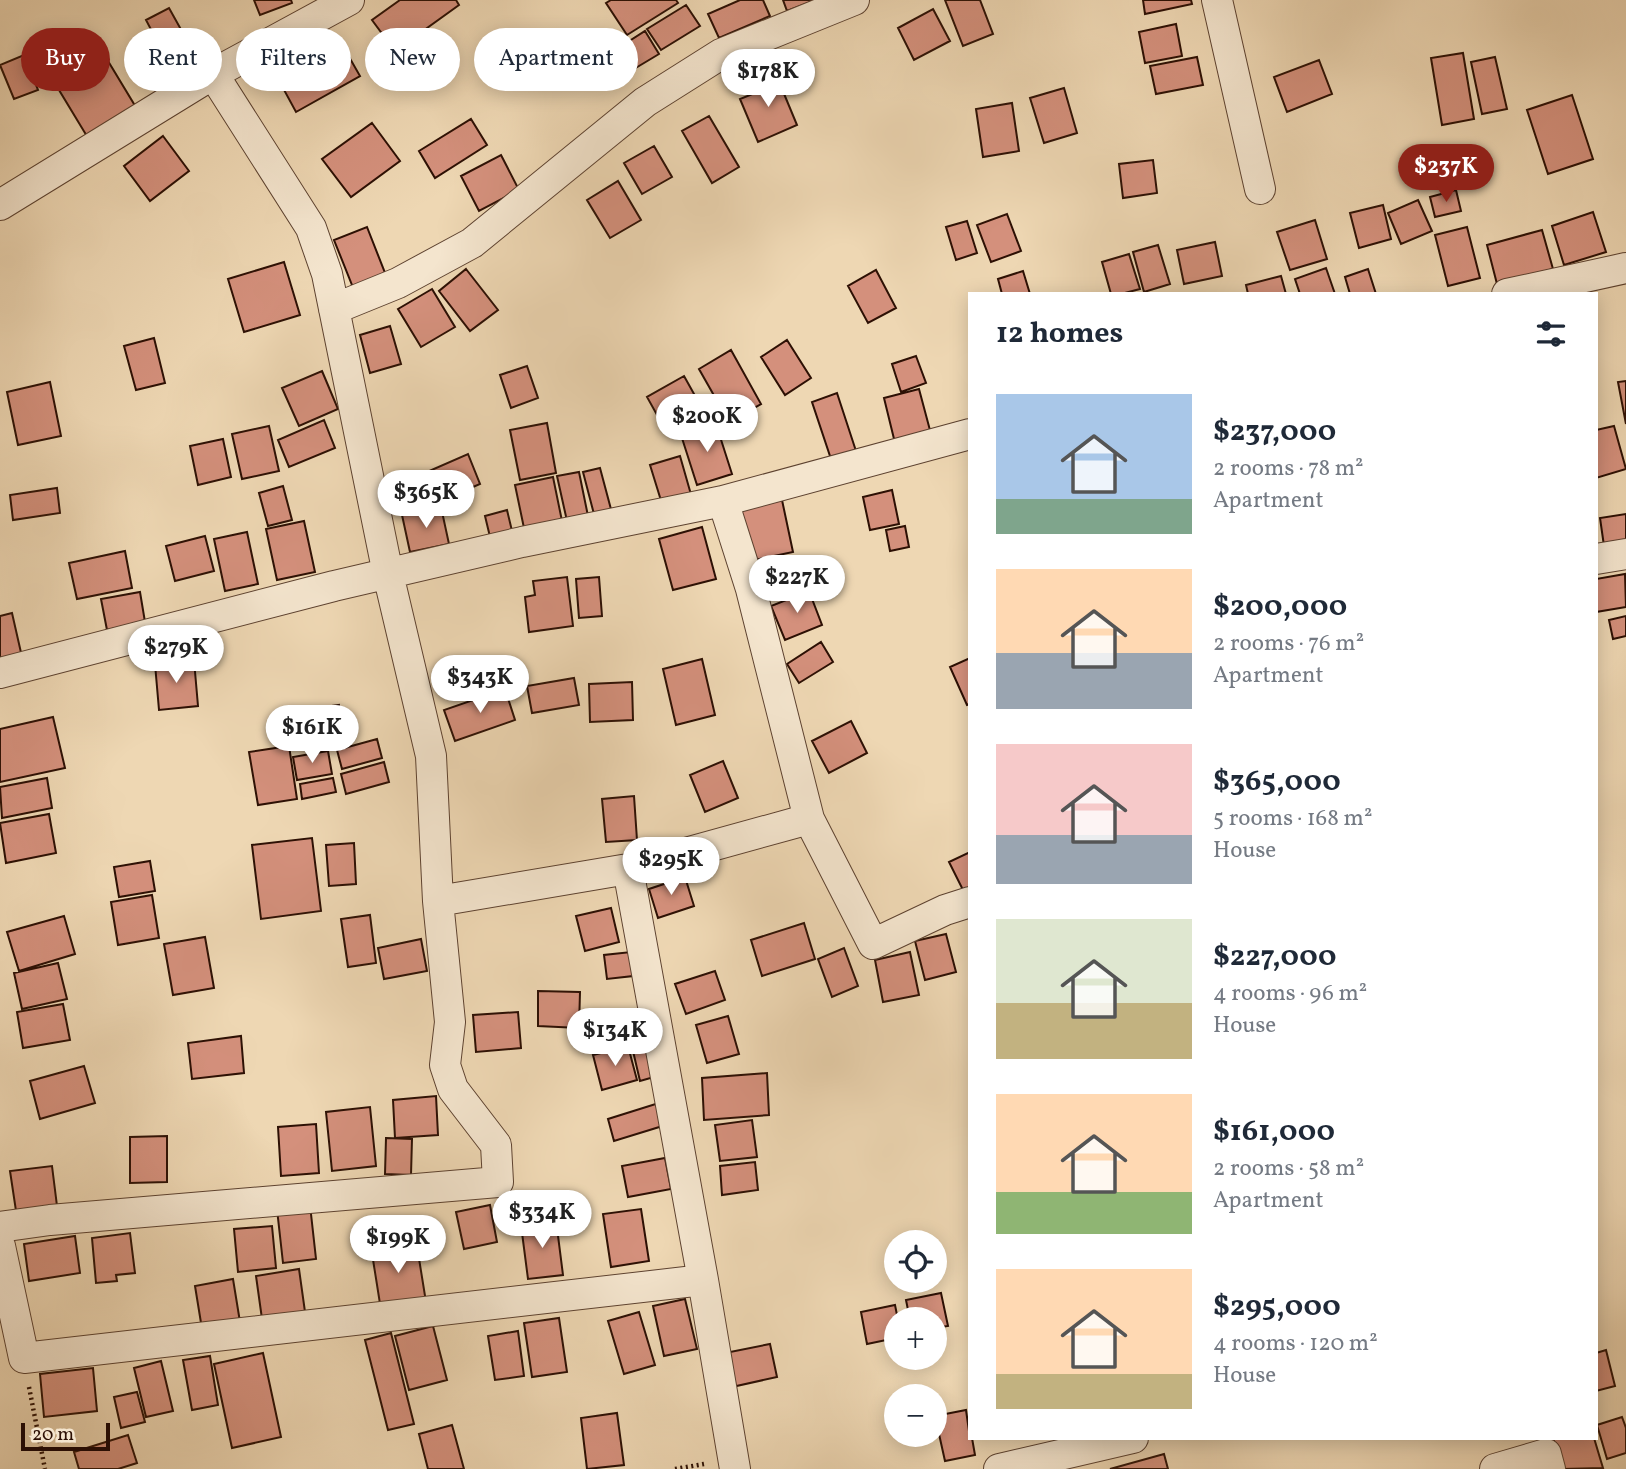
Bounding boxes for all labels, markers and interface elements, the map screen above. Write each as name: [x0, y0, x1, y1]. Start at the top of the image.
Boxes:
chip: Buy: [21, 28, 110, 91]
chip: Rent: [124, 28, 222, 91]
chip: Filters: [236, 28, 351, 91]
chip: New: [365, 28, 460, 91]
chip: Apartment: [474, 28, 638, 91]
pin: $178K: [719, 50, 817, 109]
text: $178K: [737, 56, 799, 88]
pin: $237K: [1397, 144, 1495, 204]
text: $237K: [1414, 151, 1478, 183]
text: 12 homes: [996, 313, 1123, 355]
icon: filters: [1532, 315, 1570, 353]
pin: $200K: [658, 394, 756, 454]
text: $200K: [672, 401, 742, 433]
text: $237,000: [1213, 411, 1336, 453]
icon: home: [1052, 422, 1136, 506]
text: 2 rooms · 78 m²: [1213, 453, 1364, 485]
pin: $365K: [377, 470, 475, 530]
text: $365K: [394, 477, 458, 509]
text: Apartment: [1213, 485, 1324, 517]
pin: $227K: [748, 556, 846, 615]
text: $227K: [765, 562, 829, 594]
text: $200,000: [1213, 586, 1347, 628]
icon: home: [1052, 597, 1136, 681]
pin: $279K: [127, 626, 225, 685]
text: 2 rooms · 76 m²: [1213, 628, 1364, 660]
text: $279K: [144, 632, 208, 664]
pin: $343K: [431, 656, 529, 715]
text: Apartment: [1213, 660, 1324, 692]
text: $343K: [447, 662, 513, 694]
pin: $161K: [263, 706, 361, 765]
text: $161K: [282, 712, 342, 744]
text: $365,000: [1213, 761, 1341, 803]
icon: home: [1052, 772, 1136, 856]
text: 5 rooms · 168 m²: [1213, 803, 1372, 835]
text: House: [1213, 835, 1276, 867]
pin: $295K: [622, 838, 720, 897]
text: $295K: [639, 844, 704, 876]
text: $227,000: [1213, 936, 1337, 978]
icon: home: [1052, 947, 1136, 1031]
text: 4 rooms · 96 m²: [1213, 978, 1367, 1010]
pin: $134K: [566, 1009, 664, 1068]
text: House: [1213, 1010, 1276, 1042]
text: $134K: [583, 1015, 647, 1047]
text: $161,000: [1213, 1111, 1335, 1153]
icon: home: [1052, 1122, 1136, 1206]
text: 2 rooms · 58 m²: [1213, 1153, 1364, 1185]
text: Apartment: [1213, 1185, 1324, 1217]
pin: $334K: [493, 1190, 591, 1250]
text: $334K: [509, 1197, 575, 1229]
pin: $199K: [349, 1216, 447, 1275]
text: $199K: [366, 1222, 430, 1254]
map controls: [884, 1230, 947, 1447]
button: locate: [884, 1230, 947, 1293]
text: $295,000: [1213, 1286, 1341, 1328]
icon: home: [1052, 1297, 1136, 1381]
button: +: [884, 1307, 947, 1370]
text: 4 rooms · 120 m²: [1213, 1328, 1378, 1360]
text: House: [1213, 1360, 1276, 1392]
button: −: [884, 1384, 947, 1447]
scale bar: [21, 1420, 110, 1452]
text: 20 m: [32, 1422, 74, 1448]

